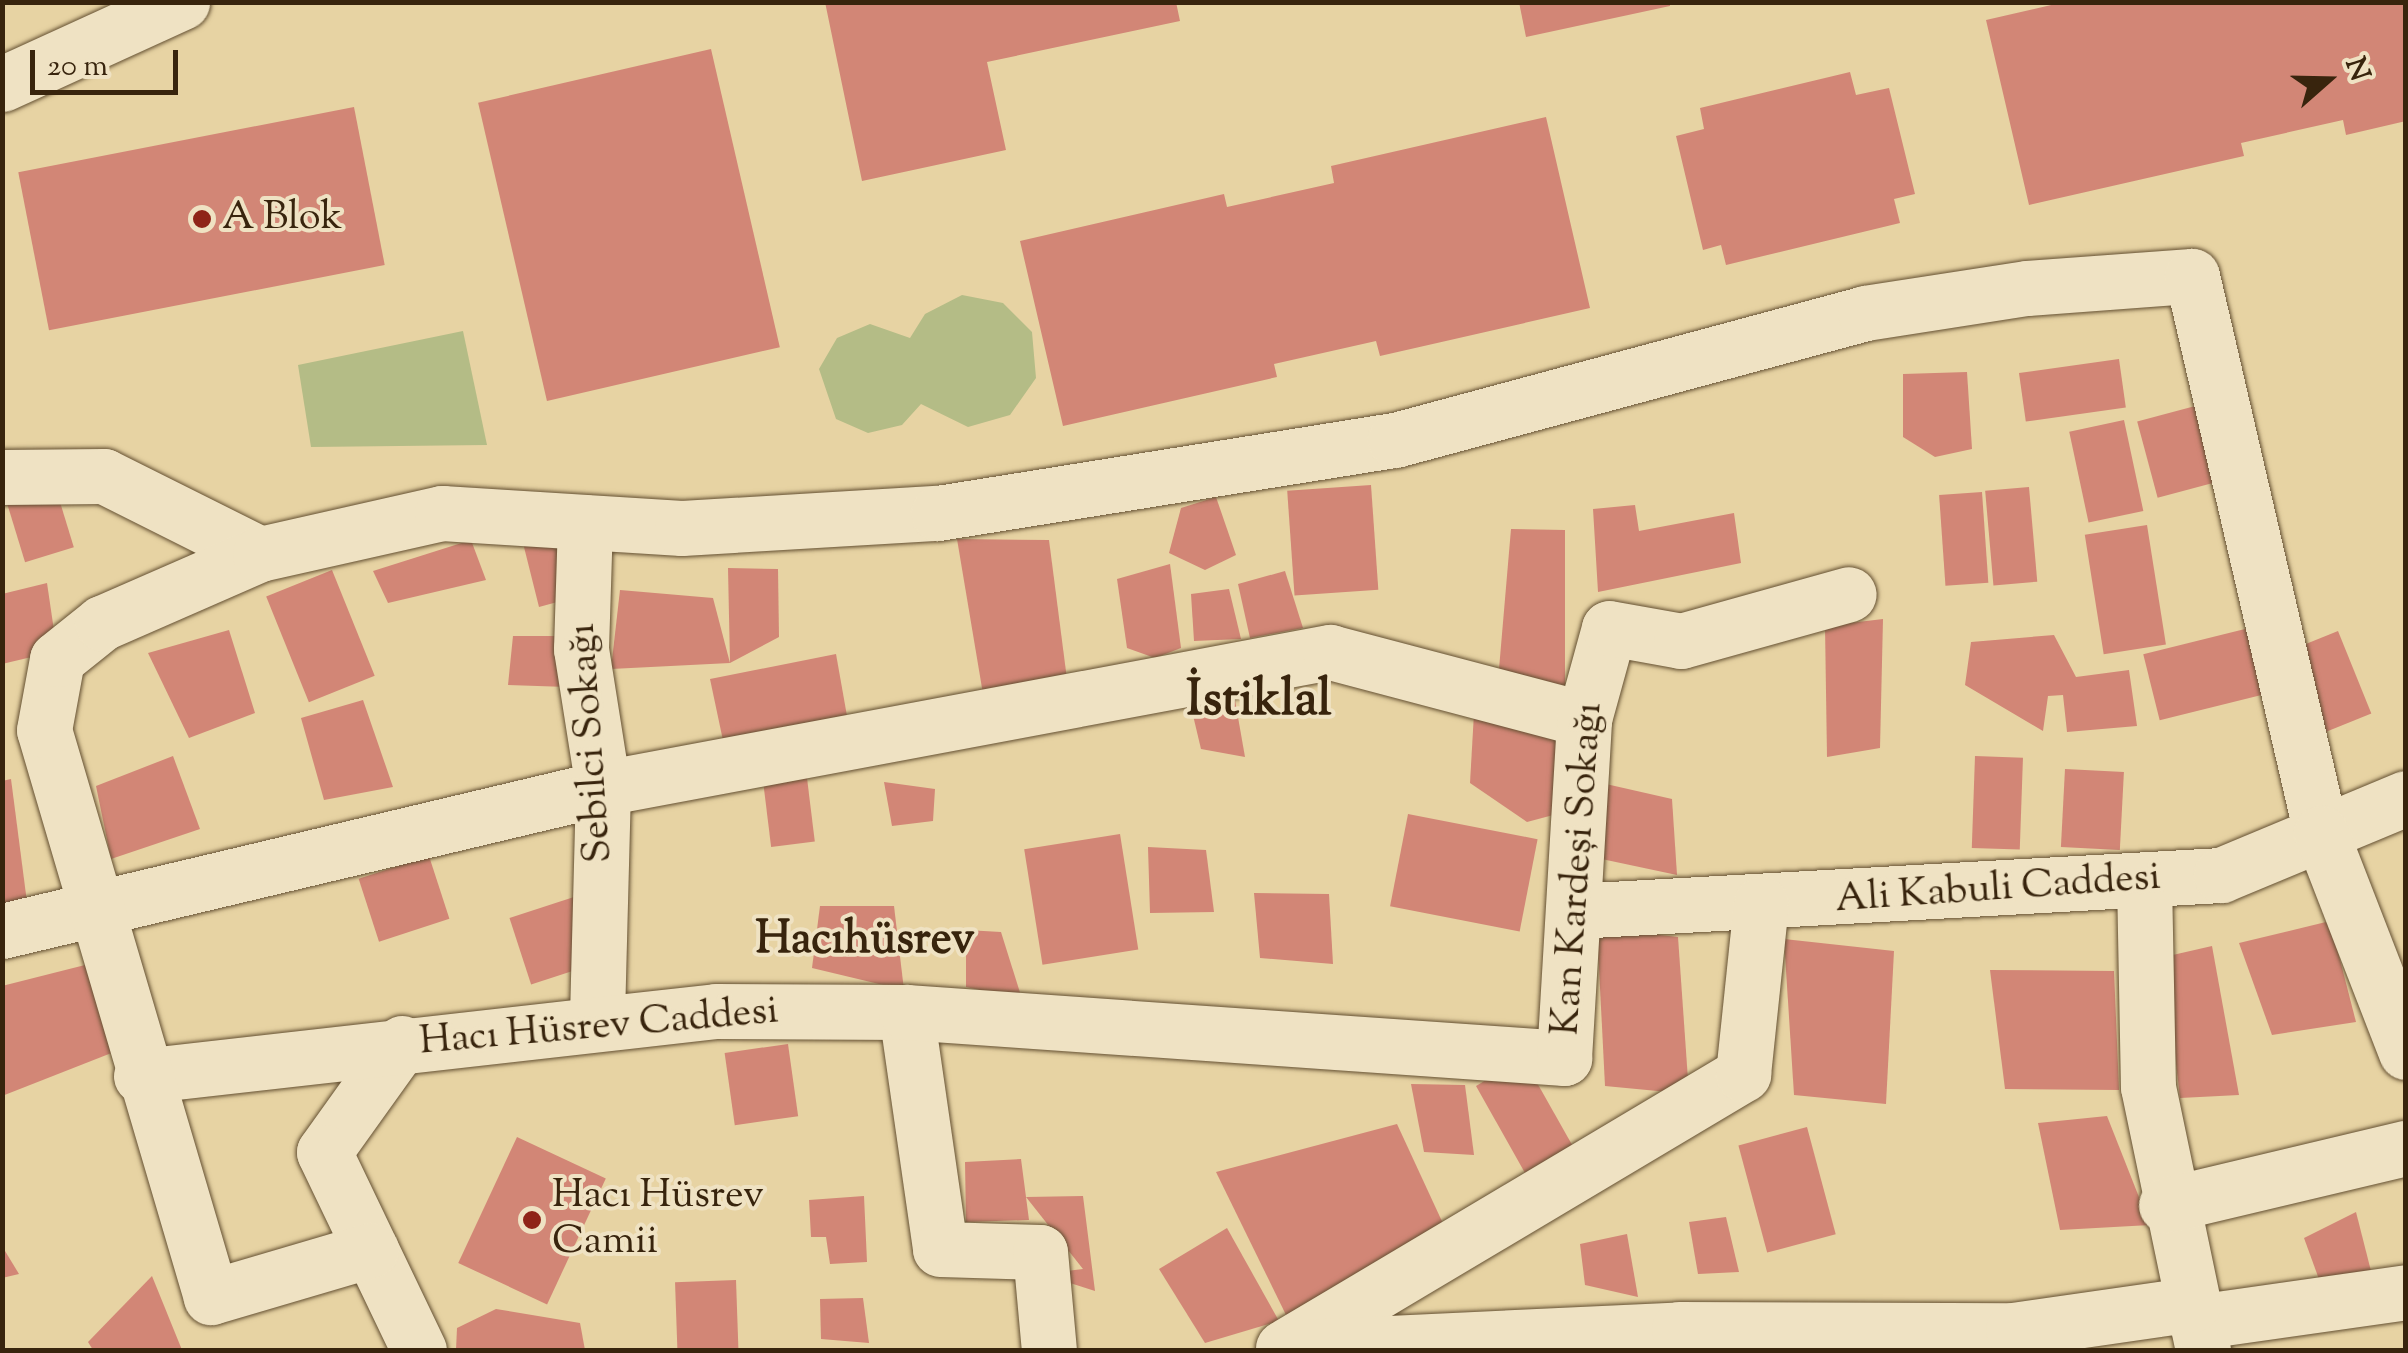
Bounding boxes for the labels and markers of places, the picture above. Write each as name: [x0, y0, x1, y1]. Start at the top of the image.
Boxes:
place label: A Blok: [222, 195, 342, 243]
marker: A Blok: [191, 208, 213, 230]
place label: Hacı Hüsrev Camii: [552, 1173, 764, 1267]
marker: Hacı Hüsrev Camii: [521, 1209, 543, 1231]

